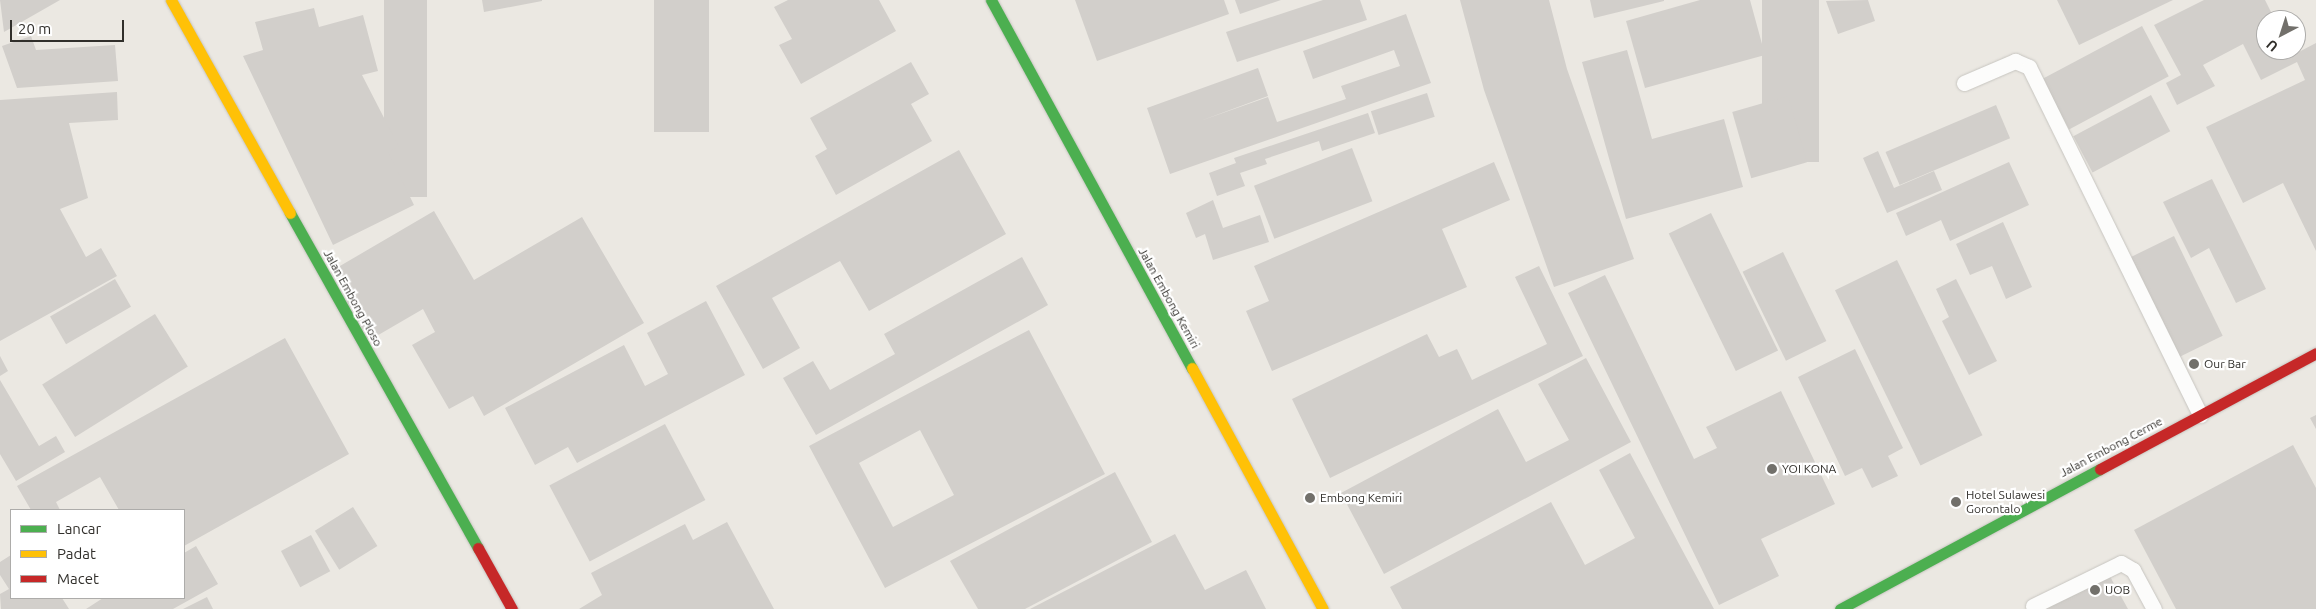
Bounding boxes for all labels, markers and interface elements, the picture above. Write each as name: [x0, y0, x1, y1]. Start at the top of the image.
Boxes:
scale bar: [12, 10, 126, 42]
north arrow: [2256, 10, 2306, 60]
text: 20 m: [18, 20, 51, 37]
text: U: [2263, 36, 2281, 55]
street label: Jalan Embong Kemiri: [1135, 245, 1203, 351]
street label: Jalan Embong Ploso: [320, 247, 386, 349]
place label: Our Bar: [2204, 357, 2246, 371]
marker: Our Bar: [2188, 358, 2200, 370]
street label: Jalan Embong Cerme: [2057, 414, 2165, 480]
place label: YOI KONA: [1782, 462, 1836, 476]
marker: YOI KONA: [1766, 463, 1778, 475]
place label: Hotel Sulawesi Gorontalo: [1966, 488, 2045, 516]
place label: Embong Kemiri: [1320, 491, 1402, 505]
marker: Embong Kemiri: [1304, 492, 1316, 504]
marker: Hotel Sulawesi Gorontalo: [1950, 496, 1962, 508]
legend: [10, 509, 185, 599]
text: Lancar: [57, 520, 101, 537]
text: Padat: [57, 545, 96, 562]
text: Macet: [57, 570, 99, 587]
place label: UOB: [2105, 583, 2130, 597]
marker: UOB: [2089, 584, 2101, 596]

